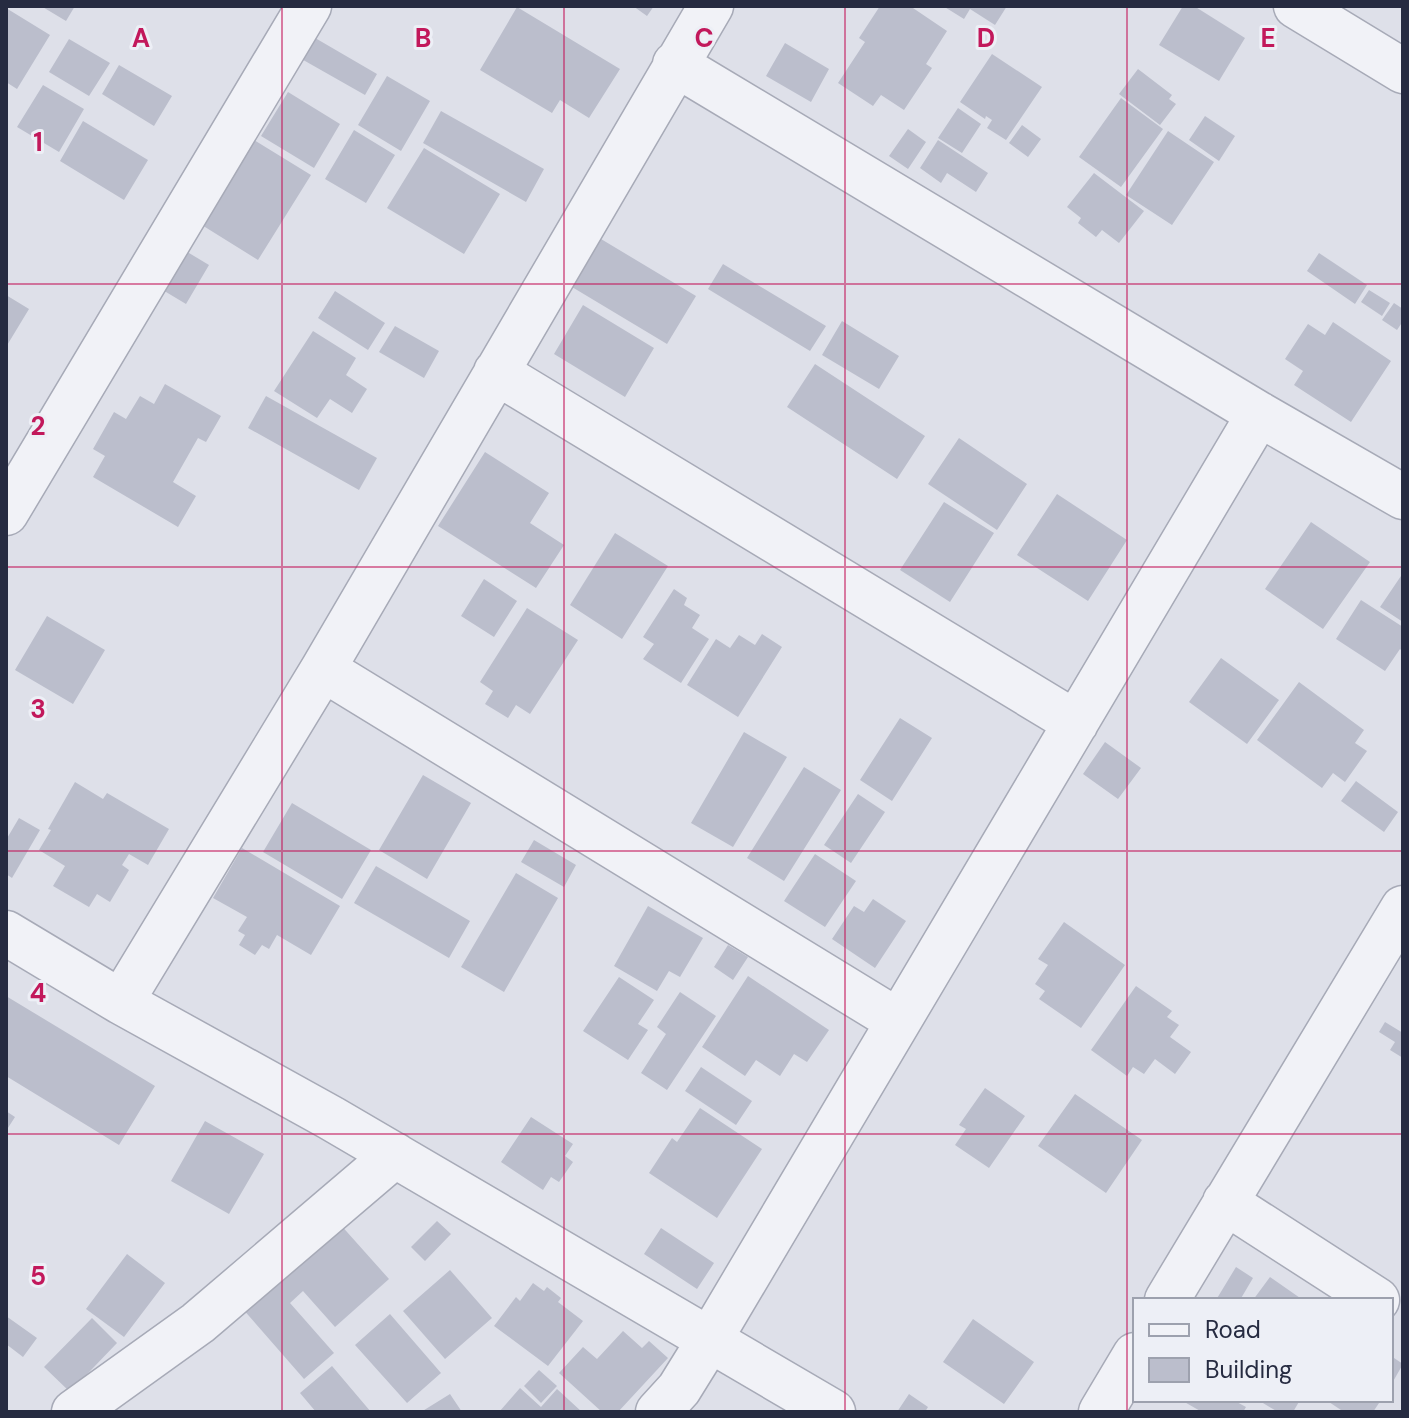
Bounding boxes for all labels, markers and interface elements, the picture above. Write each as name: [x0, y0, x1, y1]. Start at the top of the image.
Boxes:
text: A: [132, 21, 150, 55]
text: B: [415, 21, 431, 55]
text: C: [694, 21, 714, 55]
text: D: [977, 21, 995, 55]
text: E: [1260, 21, 1276, 55]
text: 1: [33, 125, 43, 159]
text: 2: [30, 409, 46, 443]
text: 3: [30, 692, 46, 726]
text: 4: [30, 976, 46, 1010]
text: 5: [30, 1259, 46, 1293]
legend: [1133, 1298, 1393, 1402]
text: Road: [1205, 1314, 1261, 1345]
text: Building: [1205, 1354, 1292, 1385]

